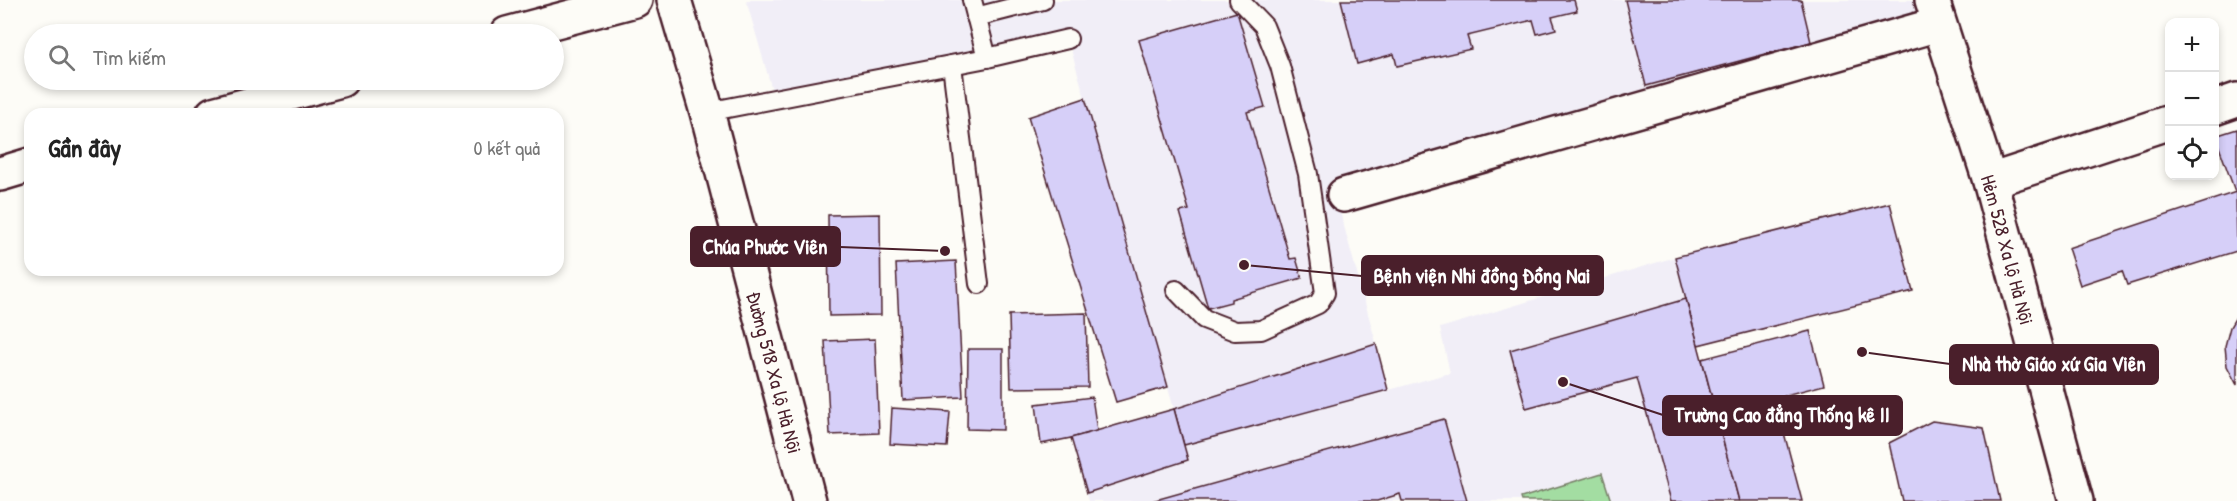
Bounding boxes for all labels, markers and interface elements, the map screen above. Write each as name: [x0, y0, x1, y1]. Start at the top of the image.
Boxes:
map controls: [2165, 18, 2219, 180]
button: +: [2165, 18, 2219, 72]
search box: [24, 24, 564, 90]
icon: search: [45, 41, 78, 74]
text: Tìm kiếm: [93, 42, 166, 72]
button: −: [2165, 72, 2219, 126]
button: locate: [2165, 126, 2219, 180]
text: Gần đây: [48, 130, 121, 165]
text: 0 kết quả: [474, 134, 540, 161]
street label: Hẻm 528 Xa lộ Hà Nội: [1975, 171, 2041, 327]
callout: Chúa Phước Viên: [691, 227, 840, 266]
text: Chúa Phước Viên: [703, 232, 827, 261]
callout: Bệnh viện Nhi đồng Đồng Nai: [1362, 256, 1603, 295]
text: Bệnh viện Nhi đồng Đồng Nai: [1374, 261, 1590, 291]
street label: Đường 518 Xa lộ Hà Nội: [741, 289, 809, 456]
callout: Nhà thờ Giáo xứ Gia Viên: [1950, 345, 2158, 384]
text: Nhà thờ Giáo xứ Gia Viên: [1962, 349, 2146, 378]
callout: Trường Cao đẳng Thống kê II: [1663, 396, 1902, 435]
text: Trường Cao đẳng Thống kê II: [1673, 400, 1890, 430]

